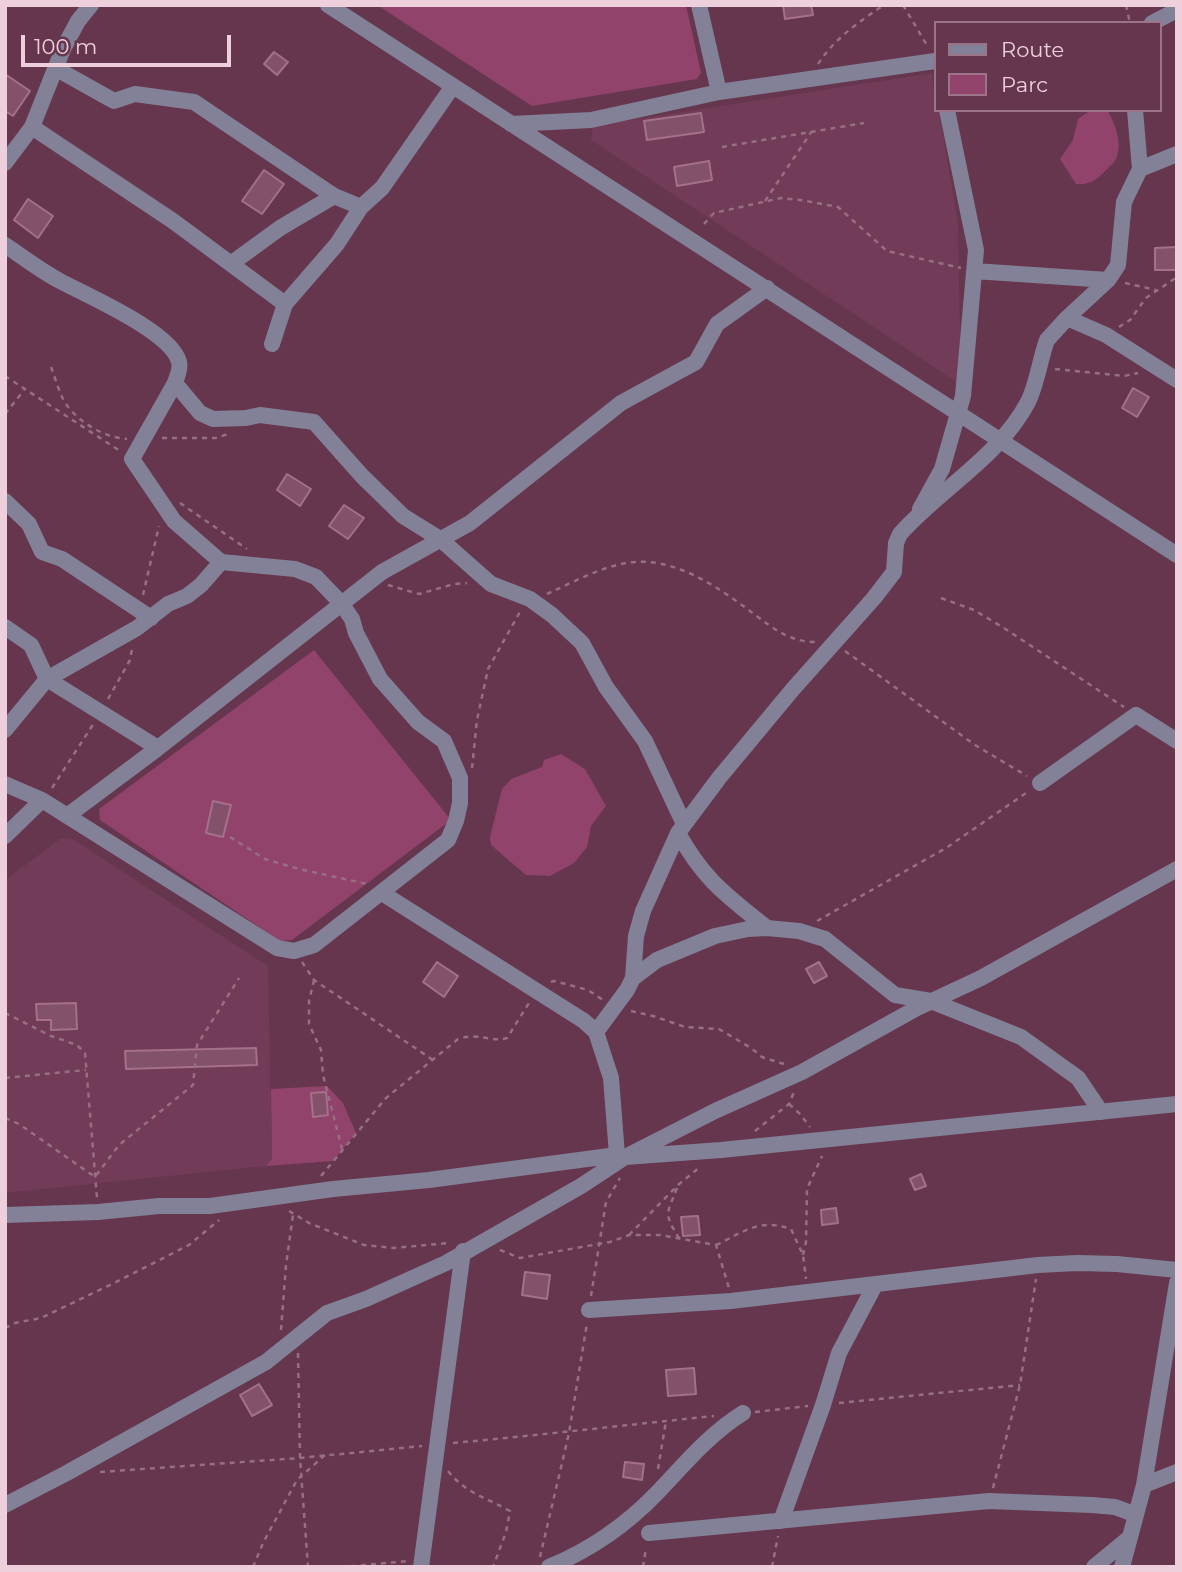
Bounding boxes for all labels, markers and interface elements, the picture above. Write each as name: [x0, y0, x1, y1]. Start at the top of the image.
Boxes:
scale bar: [24, 21, 234, 65]
legend: [934, 21, 1161, 112]
text: 100 m: [34, 34, 97, 59]
text: Route: [1001, 37, 1064, 62]
text: Parc: [1001, 72, 1048, 97]

